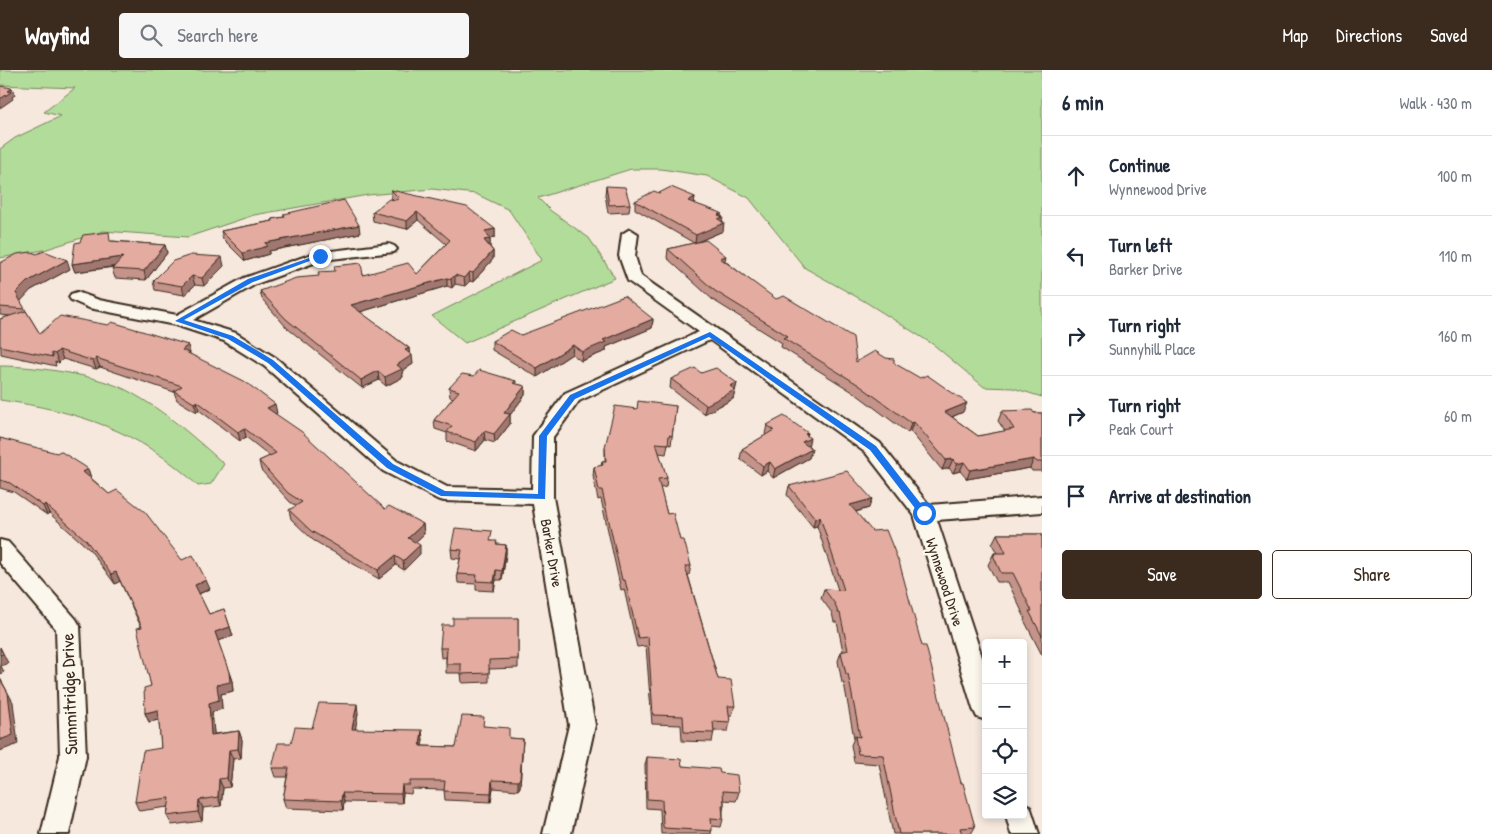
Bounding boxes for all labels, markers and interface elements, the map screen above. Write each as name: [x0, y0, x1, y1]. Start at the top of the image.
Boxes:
search box: [119, 13, 469, 58]
text: Wayfind: [25, 19, 89, 51]
icon: search: [137, 21, 165, 49]
text: Search here: [177, 22, 258, 48]
text: Map: [1283, 23, 1308, 48]
text: Directions: [1336, 23, 1402, 48]
text: Saved: [1430, 23, 1467, 48]
text: 6 min: [1062, 88, 1104, 117]
text: Walk · 430 m: [1400, 92, 1472, 114]
text: Continue: [1109, 152, 1170, 178]
icon: ahead: [1062, 162, 1090, 190]
text: 100 m: [1437, 165, 1472, 187]
text: Wynnewood Drive: [1109, 178, 1207, 200]
text: Turn left: [1109, 232, 1172, 258]
icon: left: [1062, 242, 1090, 270]
route end: [309, 245, 332, 268]
text: 110 m: [1439, 245, 1472, 267]
text: Barker Drive: [1109, 258, 1183, 280]
text: Turn right: [1109, 312, 1180, 338]
icon: right: [1062, 322, 1090, 350]
text: 160 m: [1438, 325, 1472, 347]
text: Sunnyhill Place: [1109, 338, 1196, 360]
text: Turn right: [1109, 392, 1180, 418]
icon: right: [1062, 402, 1090, 430]
text: 60 m: [1444, 405, 1472, 427]
text: Peak Court: [1109, 418, 1173, 440]
icon: arrive: [1062, 482, 1090, 510]
text: Arrive at destination: [1109, 483, 1251, 509]
route start: [913, 502, 936, 525]
street label: Barker Drive: [536, 517, 568, 589]
street label: Wynnewood Drive: [921, 535, 969, 629]
button: Save: [1062, 550, 1262, 599]
button: Share: [1272, 550, 1472, 599]
street label: Summitridge Drive: [54, 633, 84, 755]
map controls: [982, 639, 1027, 819]
button: +: [982, 639, 1027, 684]
button: −: [982, 684, 1027, 729]
button: locate: [982, 729, 1027, 774]
button: layers: [982, 774, 1027, 819]

